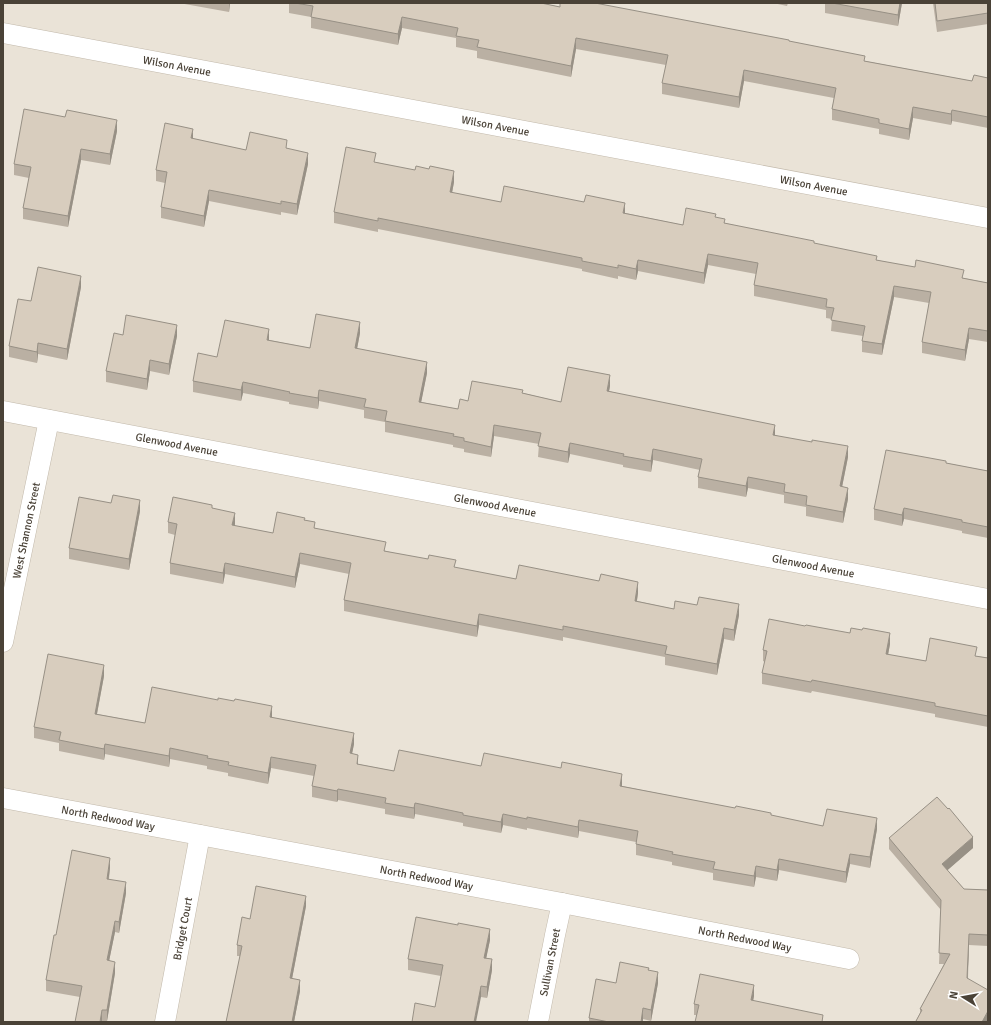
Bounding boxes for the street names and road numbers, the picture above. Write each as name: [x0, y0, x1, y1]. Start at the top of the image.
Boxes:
street label: Wilson Avenue: [142, 53, 212, 78]
street label: Wilson Avenue: [460, 113, 531, 138]
street label: Wilson Avenue: [779, 173, 849, 198]
street label: Glenwood Avenue: [135, 430, 219, 458]
street label: West Shannon Street: [10, 481, 42, 580]
street label: Glenwood Avenue: [453, 491, 537, 519]
street label: Glenwood Avenue: [771, 551, 856, 580]
street label: North Redwood Way: [60, 803, 157, 833]
street label: North Redwood Way: [379, 862, 475, 893]
street label: Bridget Court: [170, 896, 195, 961]
street label: North Redwood Way: [697, 923, 793, 954]
street label: Sullivan Street: [537, 927, 563, 997]

